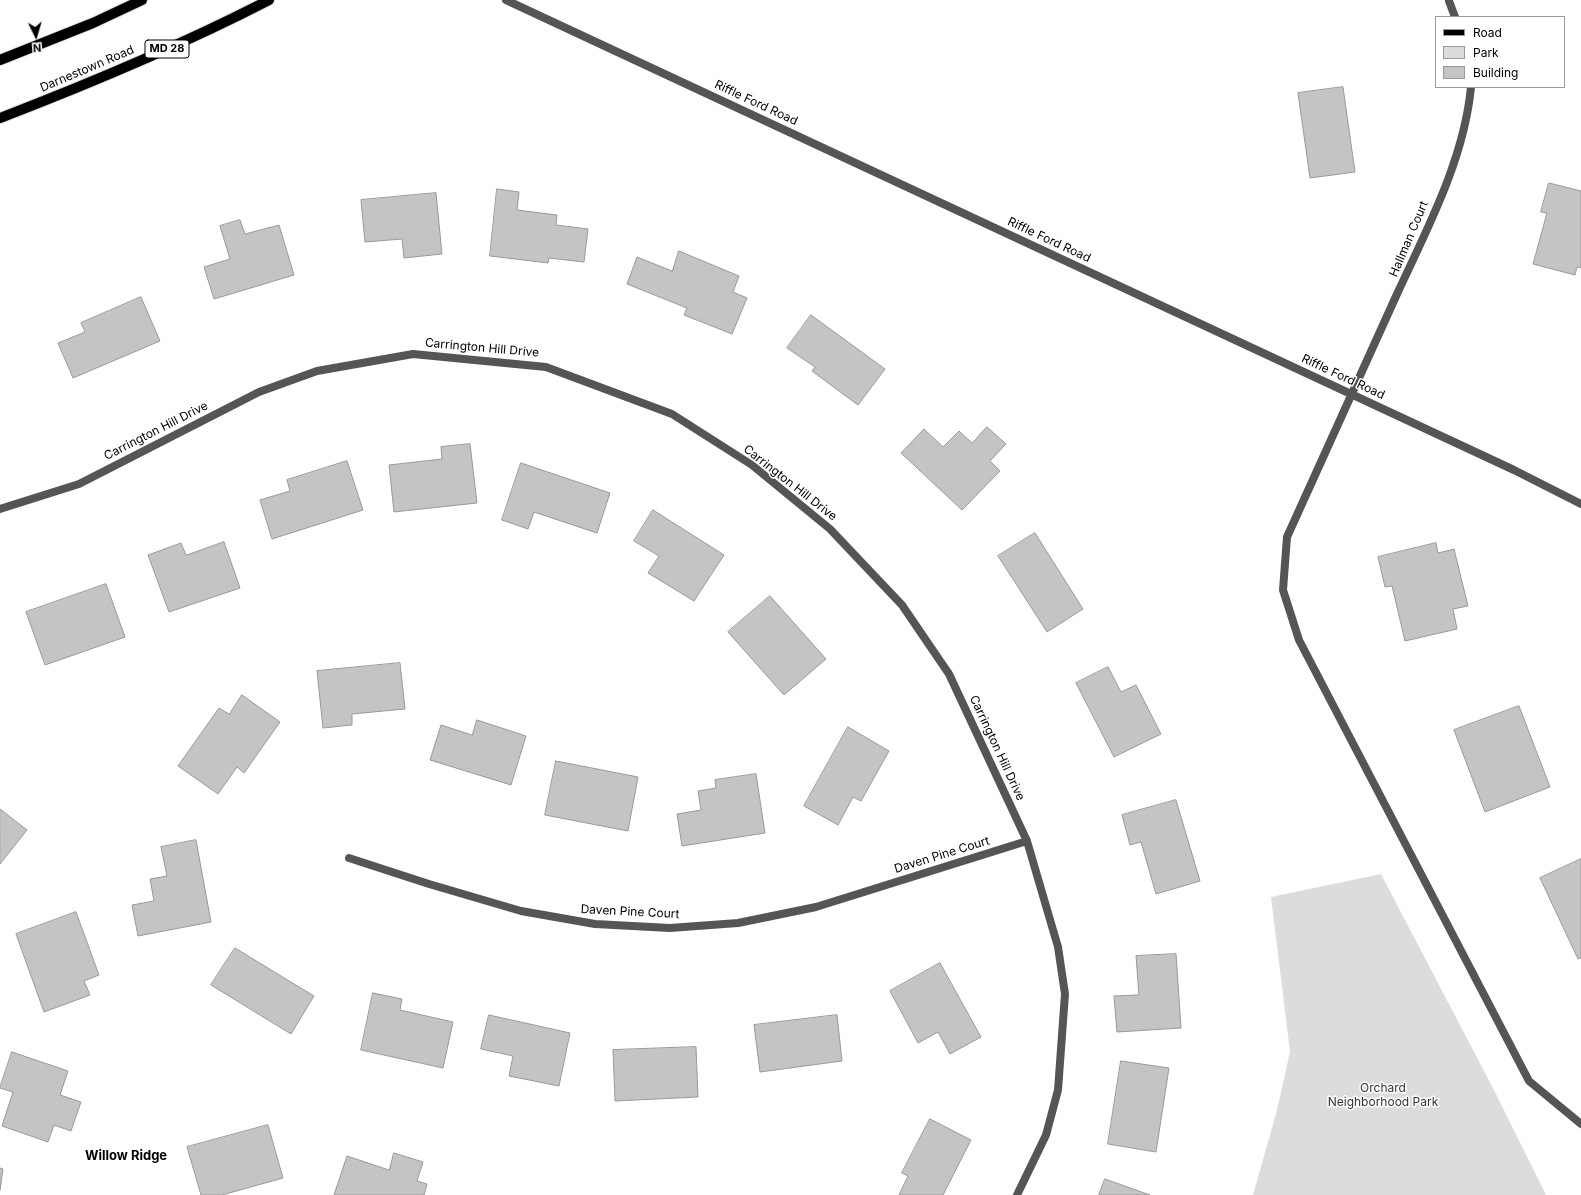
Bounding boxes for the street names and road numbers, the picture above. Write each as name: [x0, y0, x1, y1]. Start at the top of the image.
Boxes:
road number: MD 28: [145, 40, 189, 58]
street label: Darnestown Road: [38, 43, 136, 95]
street label: Riffle Ford Road: [712, 77, 800, 129]
street label: Hallman Court: [1387, 199, 1431, 279]
street label: Riffle Ford Road: [1005, 214, 1093, 266]
street label: Carrington Hill Drive: [424, 336, 540, 360]
street label: Riffle Ford Road: [1299, 351, 1387, 403]
street label: Carrington Hill Drive: [102, 399, 210, 463]
street label: Carrington Hill Drive: [740, 442, 840, 524]
street label: Carrington Hill Drive: [966, 693, 1028, 803]
street label: Daven Pine Court: [893, 834, 991, 876]
street label: Daven Pine Court: [580, 902, 680, 922]

